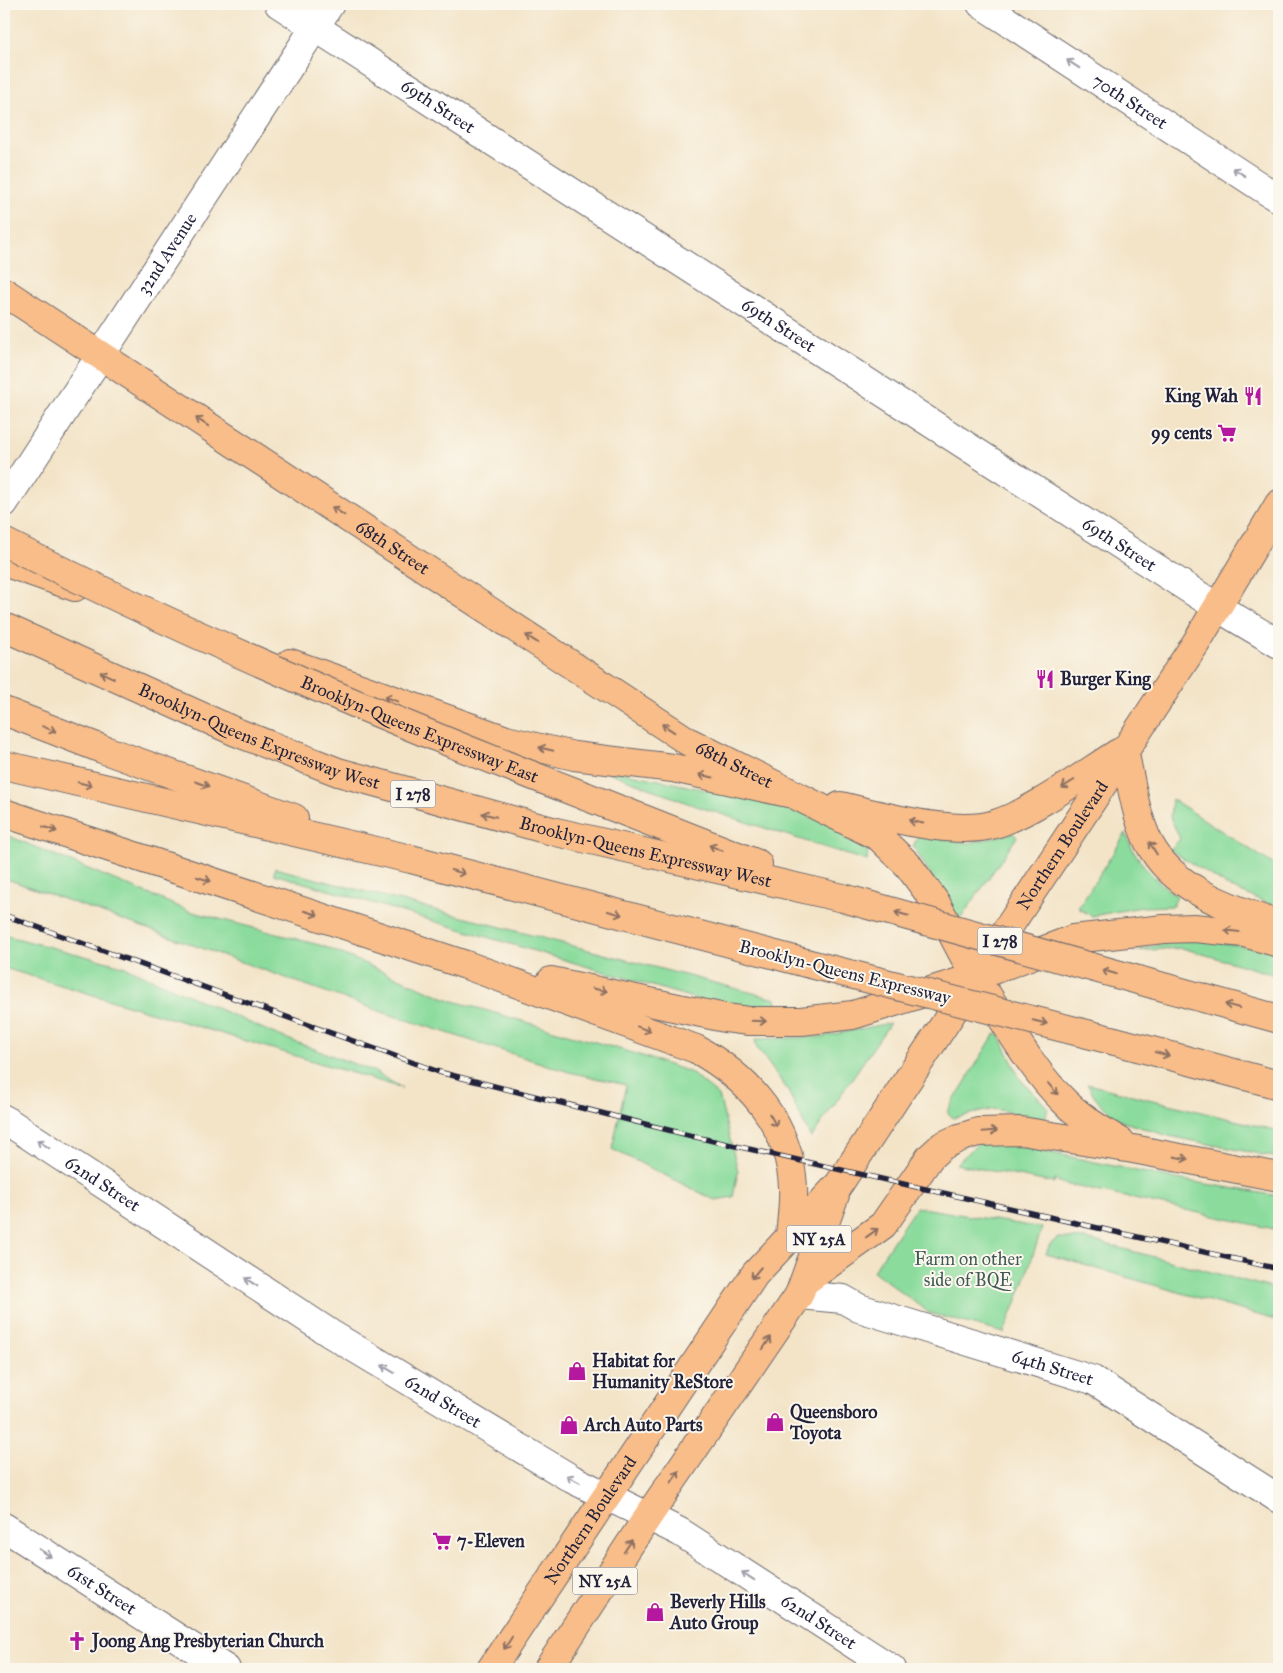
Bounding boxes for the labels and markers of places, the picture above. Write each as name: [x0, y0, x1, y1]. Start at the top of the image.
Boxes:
place label: King Wah: [1164, 385, 1239, 408]
restaurant icon: King Wah: [1242, 385, 1264, 407]
place label: 99 cents: [1151, 422, 1212, 445]
supermarket icon: 99 cents: [1216, 422, 1238, 444]
restaurant icon: Burger King: [1034, 668, 1056, 690]
place label: Burger King: [1060, 668, 1151, 691]
place label: Habitat for Humanity ReStore: [592, 1350, 734, 1394]
shop icon: Habitat for Humanity ReStore: [566, 1360, 588, 1382]
place label: Queensboro Toyota: [789, 1401, 877, 1445]
shop icon: Queensboro Toyota: [764, 1411, 786, 1433]
shop icon: Arch Auto Parts: [558, 1414, 580, 1436]
place label: Arch Auto Parts: [583, 1414, 703, 1436]
supermarket icon: 7-Eleven: [431, 1530, 453, 1552]
place label: 7-Eleven: [457, 1530, 525, 1552]
place label: Beverly Hills Auto Group: [669, 1591, 766, 1635]
shop icon: Beverly Hills Auto Group: [644, 1601, 666, 1623]
church icon: Joong Ang Presbyterian Church: [66, 1630, 88, 1652]
place label: Joong Ang Presbyterian Church: [90, 1630, 325, 1653]

